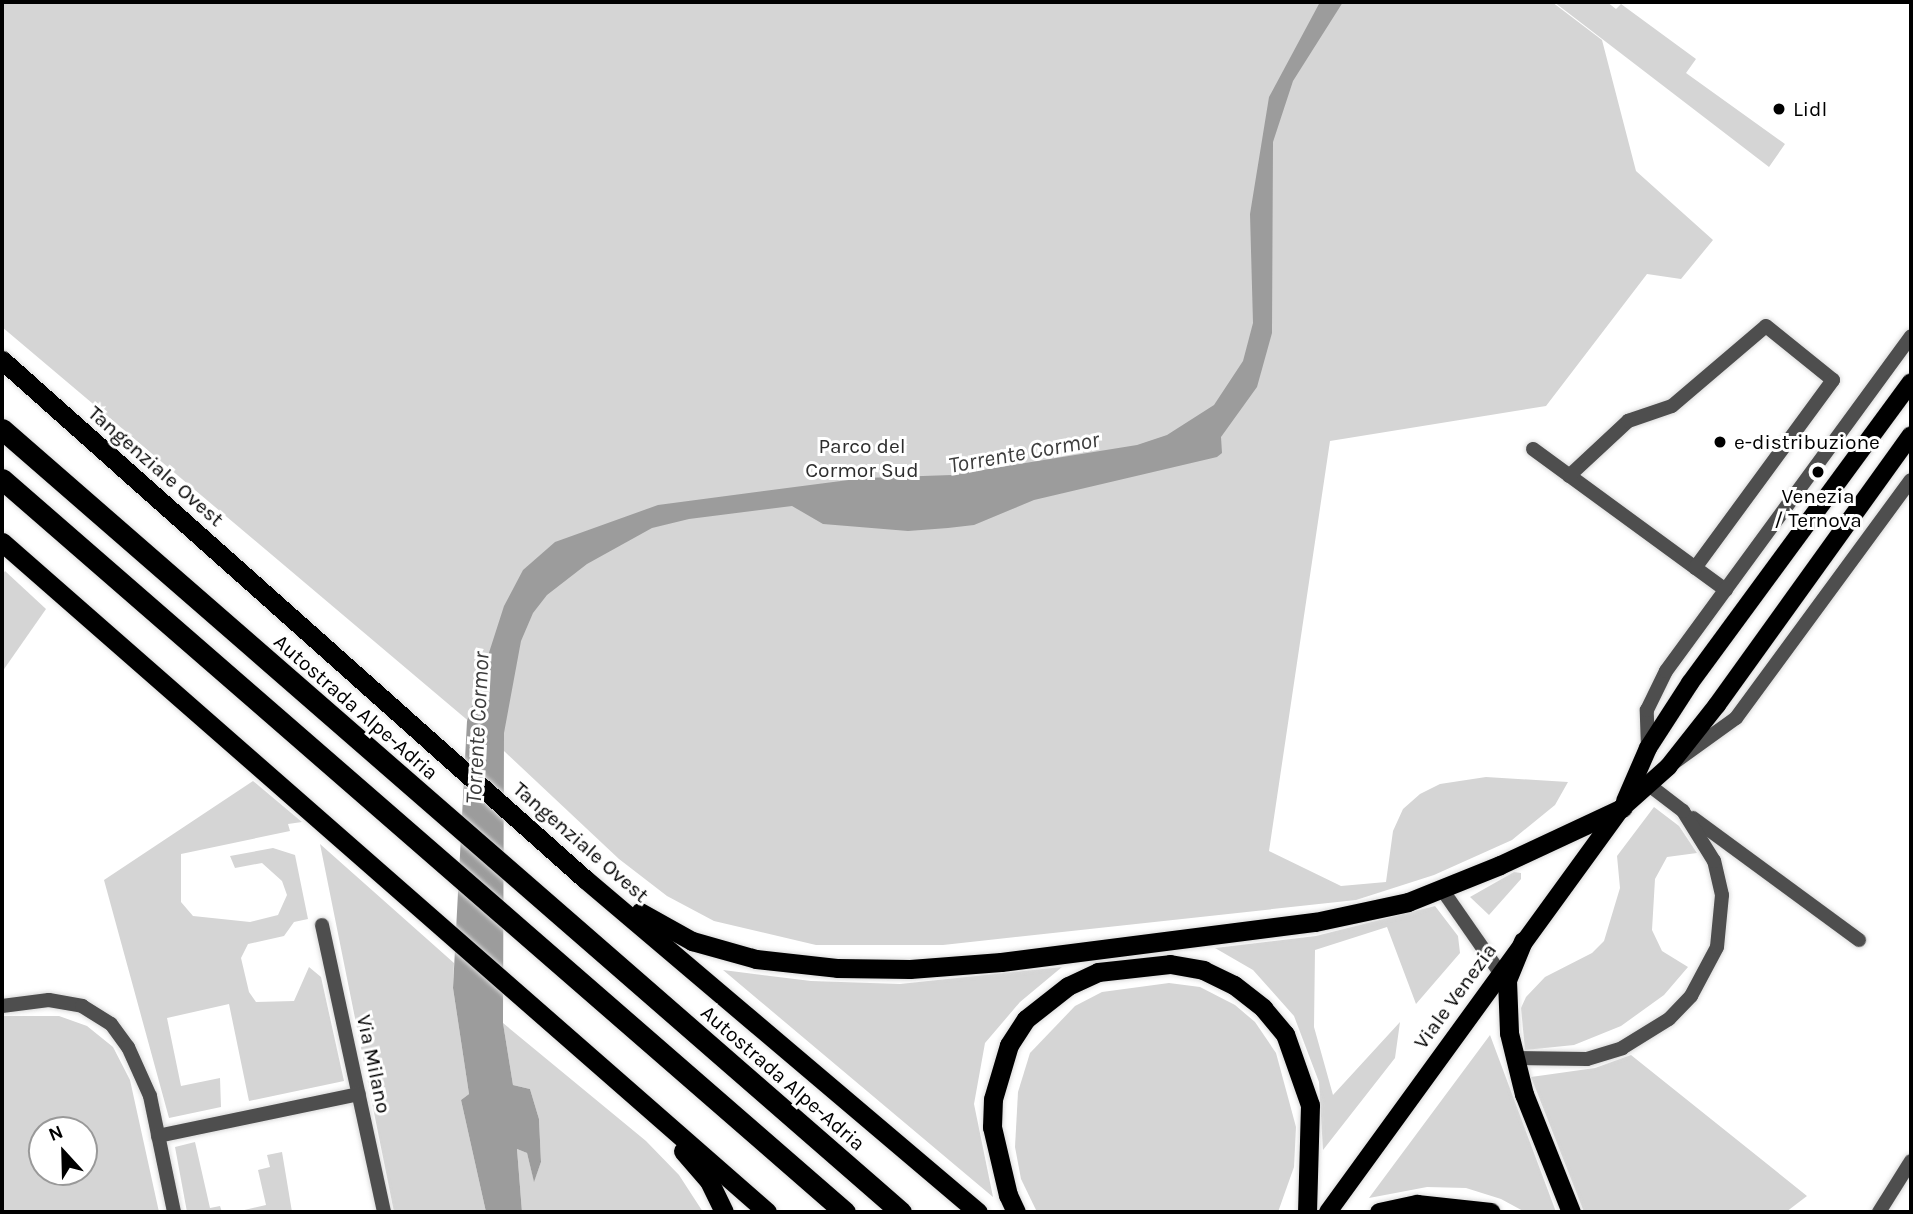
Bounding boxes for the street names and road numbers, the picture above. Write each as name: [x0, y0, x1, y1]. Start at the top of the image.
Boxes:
street label: Tangenziale Ovest: [83, 400, 229, 532]
street label: Autostrada Alpe-Adria: [269, 629, 443, 785]
street label: Tangenziale Ovest: [508, 776, 654, 908]
street label: Viale Venezia: [1408, 938, 1502, 1054]
street label: Autostrada Alpe-Adria: [696, 1000, 870, 1156]
street label: Via Milano: [351, 1012, 397, 1116]

